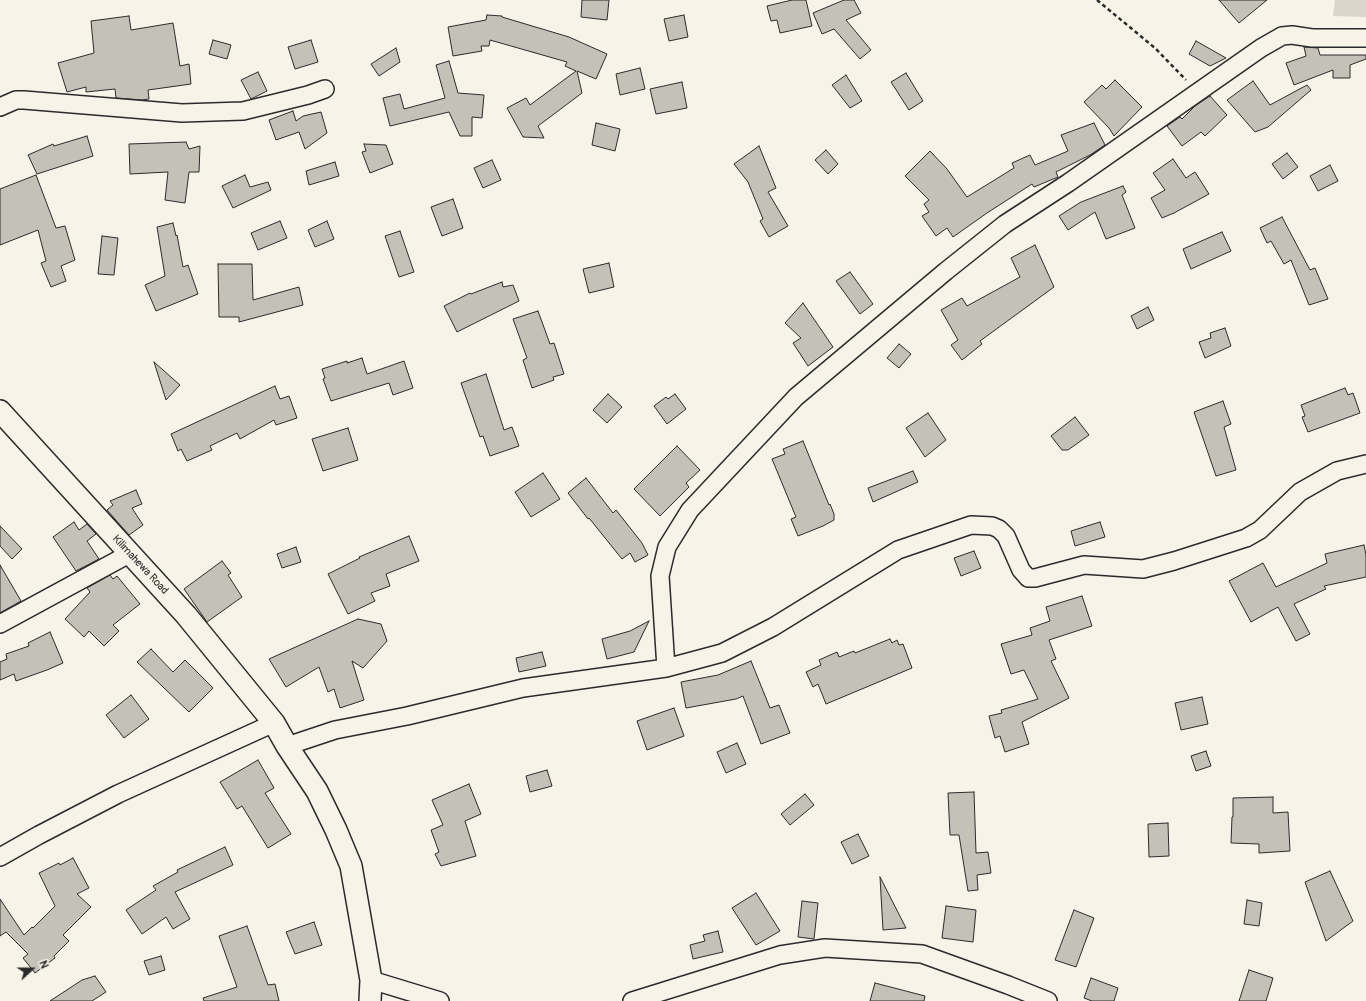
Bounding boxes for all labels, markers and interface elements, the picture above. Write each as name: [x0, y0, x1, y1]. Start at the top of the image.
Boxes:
street label: Kilimahewa Road: [109, 533, 171, 597]
north arrow: [12, 949, 52, 989]
text: N: [36, 959, 51, 970]

